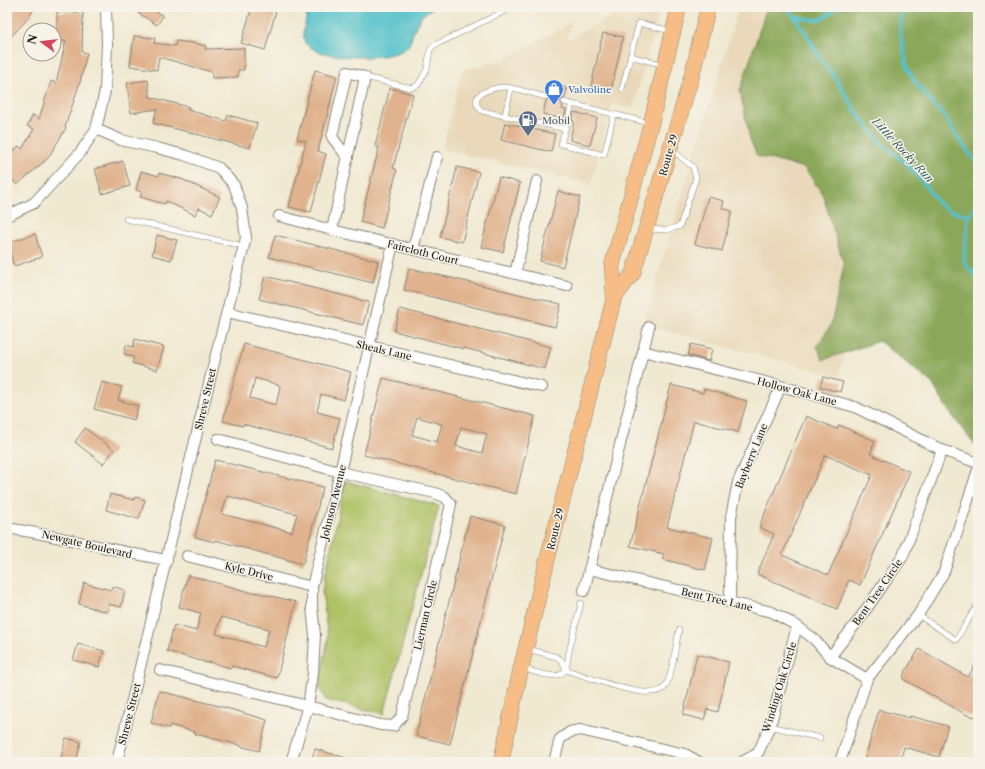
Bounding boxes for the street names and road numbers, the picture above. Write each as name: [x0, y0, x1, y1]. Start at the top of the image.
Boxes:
street label: Route 29: [656, 133, 681, 178]
street label: Faircloth Court: [386, 237, 460, 268]
street label: Sheals Lane: [355, 338, 413, 363]
street label: Shreve Street: [192, 366, 219, 432]
street label: Hollow Oak Lane: [755, 375, 839, 409]
street label: Bayberry Lane: [732, 421, 771, 491]
street label: Johnson Avenue: [317, 463, 349, 543]
street label: Route 29: [544, 507, 567, 552]
street label: Newgate Boulevard: [41, 528, 133, 561]
street label: Bent Tree Circle: [850, 556, 905, 628]
street label: Kyle Drive: [223, 559, 275, 584]
street label: Lierman Circle: [411, 578, 440, 651]
street label: Bent Tree Lane: [680, 585, 754, 614]
street label: Winding Oak Circle: [759, 640, 800, 735]
street label: Shreve Street: [115, 681, 144, 746]

